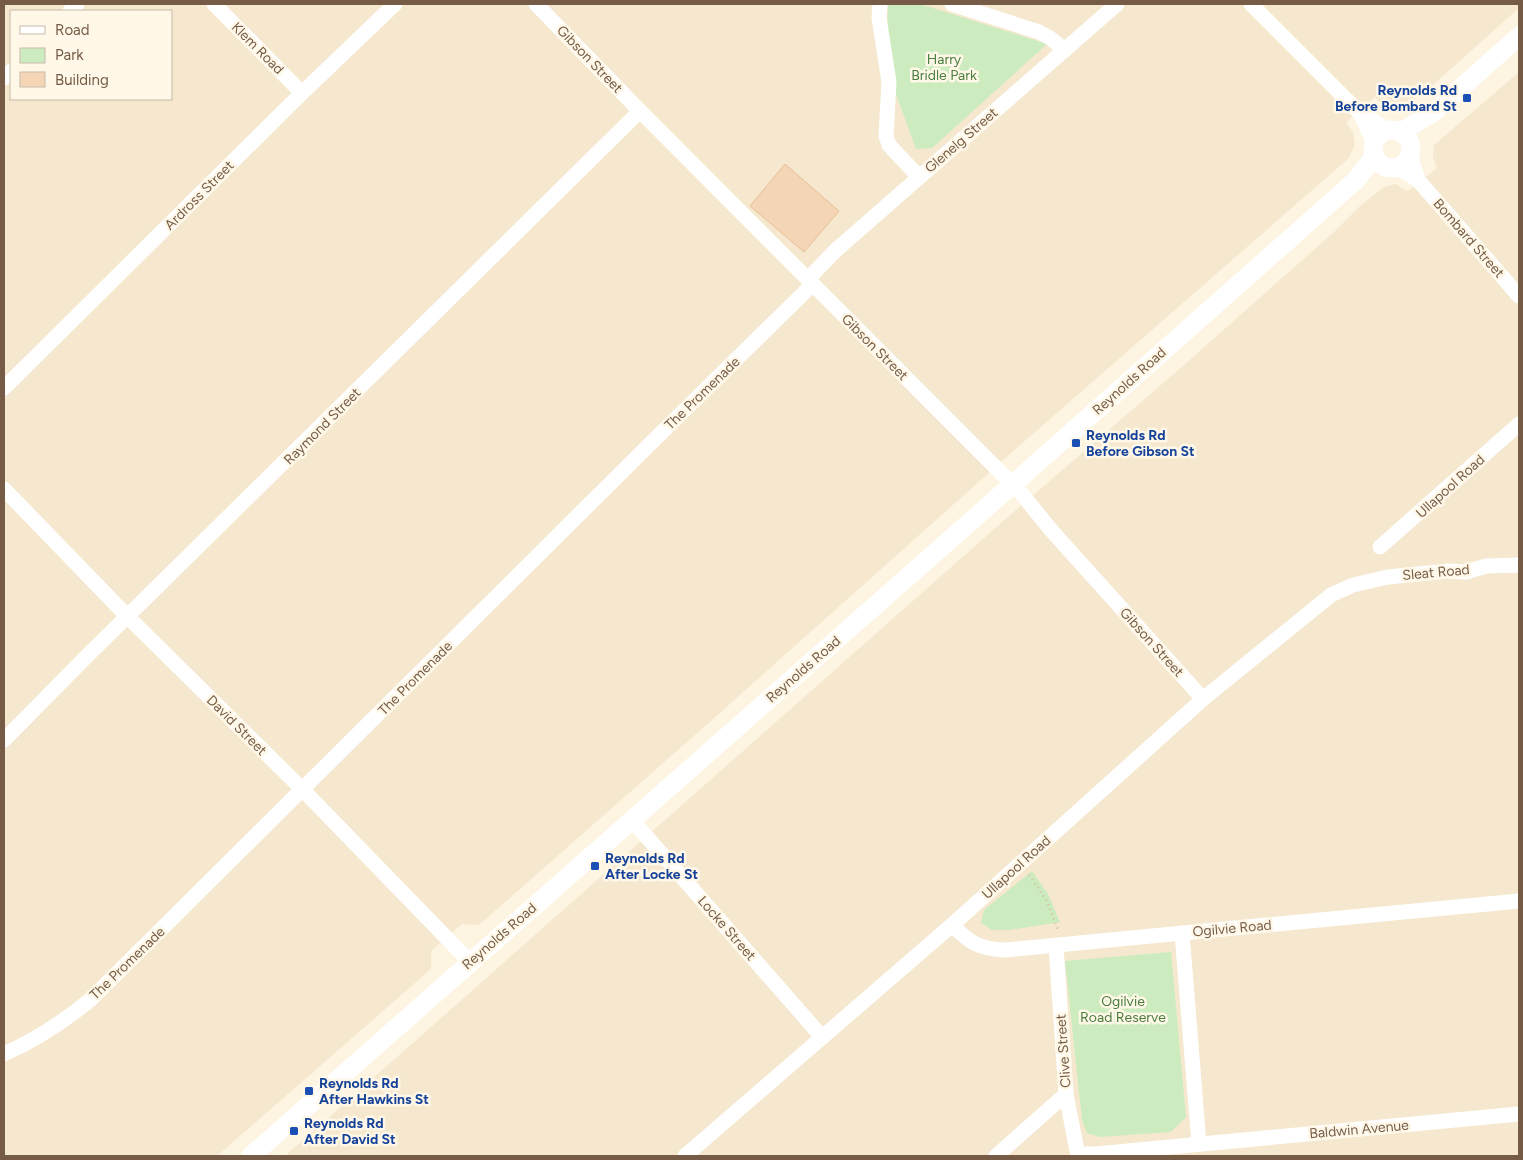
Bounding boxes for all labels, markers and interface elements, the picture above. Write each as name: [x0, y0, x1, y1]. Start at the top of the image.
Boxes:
legend: [10, 10, 172, 100]
street label: Klem Road: [228, 19, 287, 78]
text: Road: [55, 21, 90, 39]
street label: Gibson Street: [553, 22, 626, 97]
text: Park: [55, 46, 84, 64]
park label: Harry Bridle Park: [911, 51, 977, 84]
text: Building: [55, 71, 109, 89]
place label: Reynolds Rd Before Bombard St: [1335, 82, 1457, 115]
marker: Reynolds Rd Before Bombard St: [1461, 92, 1473, 104]
street label: Glenelg Street: [921, 104, 1001, 177]
street label: Ardross Street: [161, 157, 238, 234]
street label: Bombard Street: [1430, 195, 1508, 281]
street label: Gibson Street: [838, 311, 911, 384]
street label: Reynolds Road: [1089, 344, 1170, 419]
street label: The Promenade: [661, 353, 744, 433]
street label: Raymond Street: [280, 384, 364, 468]
place label: Reynolds Rd Before Gibson St: [1086, 427, 1195, 460]
marker: Reynolds Rd Before Gibson St: [1070, 437, 1082, 449]
street label: Ullapool Road: [1413, 451, 1488, 522]
street label: Sleat Road: [1402, 561, 1470, 584]
street label: Gibson Street: [1116, 604, 1187, 680]
street label: Reynolds Road: [763, 632, 844, 706]
street label: The Promenade: [375, 637, 456, 719]
street label: David Street: [203, 692, 270, 759]
street label: Ullapool Road: [979, 832, 1054, 903]
place label: Reynolds Rd After Locke St: [605, 850, 698, 883]
marker: Reynolds Rd After Locke St: [589, 860, 601, 872]
street label: Locke Street: [694, 893, 759, 964]
street label: Reynolds Road: [459, 899, 540, 973]
street label: Ogilvie Road: [1192, 917, 1272, 940]
street label: The Promenade: [86, 923, 169, 1003]
park label: Ogilvie Road Reserve: [1080, 993, 1166, 1026]
street label: Clive Street: [1052, 1014, 1075, 1088]
place label: Reynolds Rd After Hawkins St: [319, 1075, 429, 1108]
marker: Reynolds Rd After Hawkins St: [303, 1085, 315, 1097]
place label: Reynolds Rd After David St: [304, 1115, 396, 1148]
street label: Baldwin Avenue: [1309, 1117, 1410, 1142]
marker: Reynolds Rd After David St: [288, 1125, 300, 1137]

